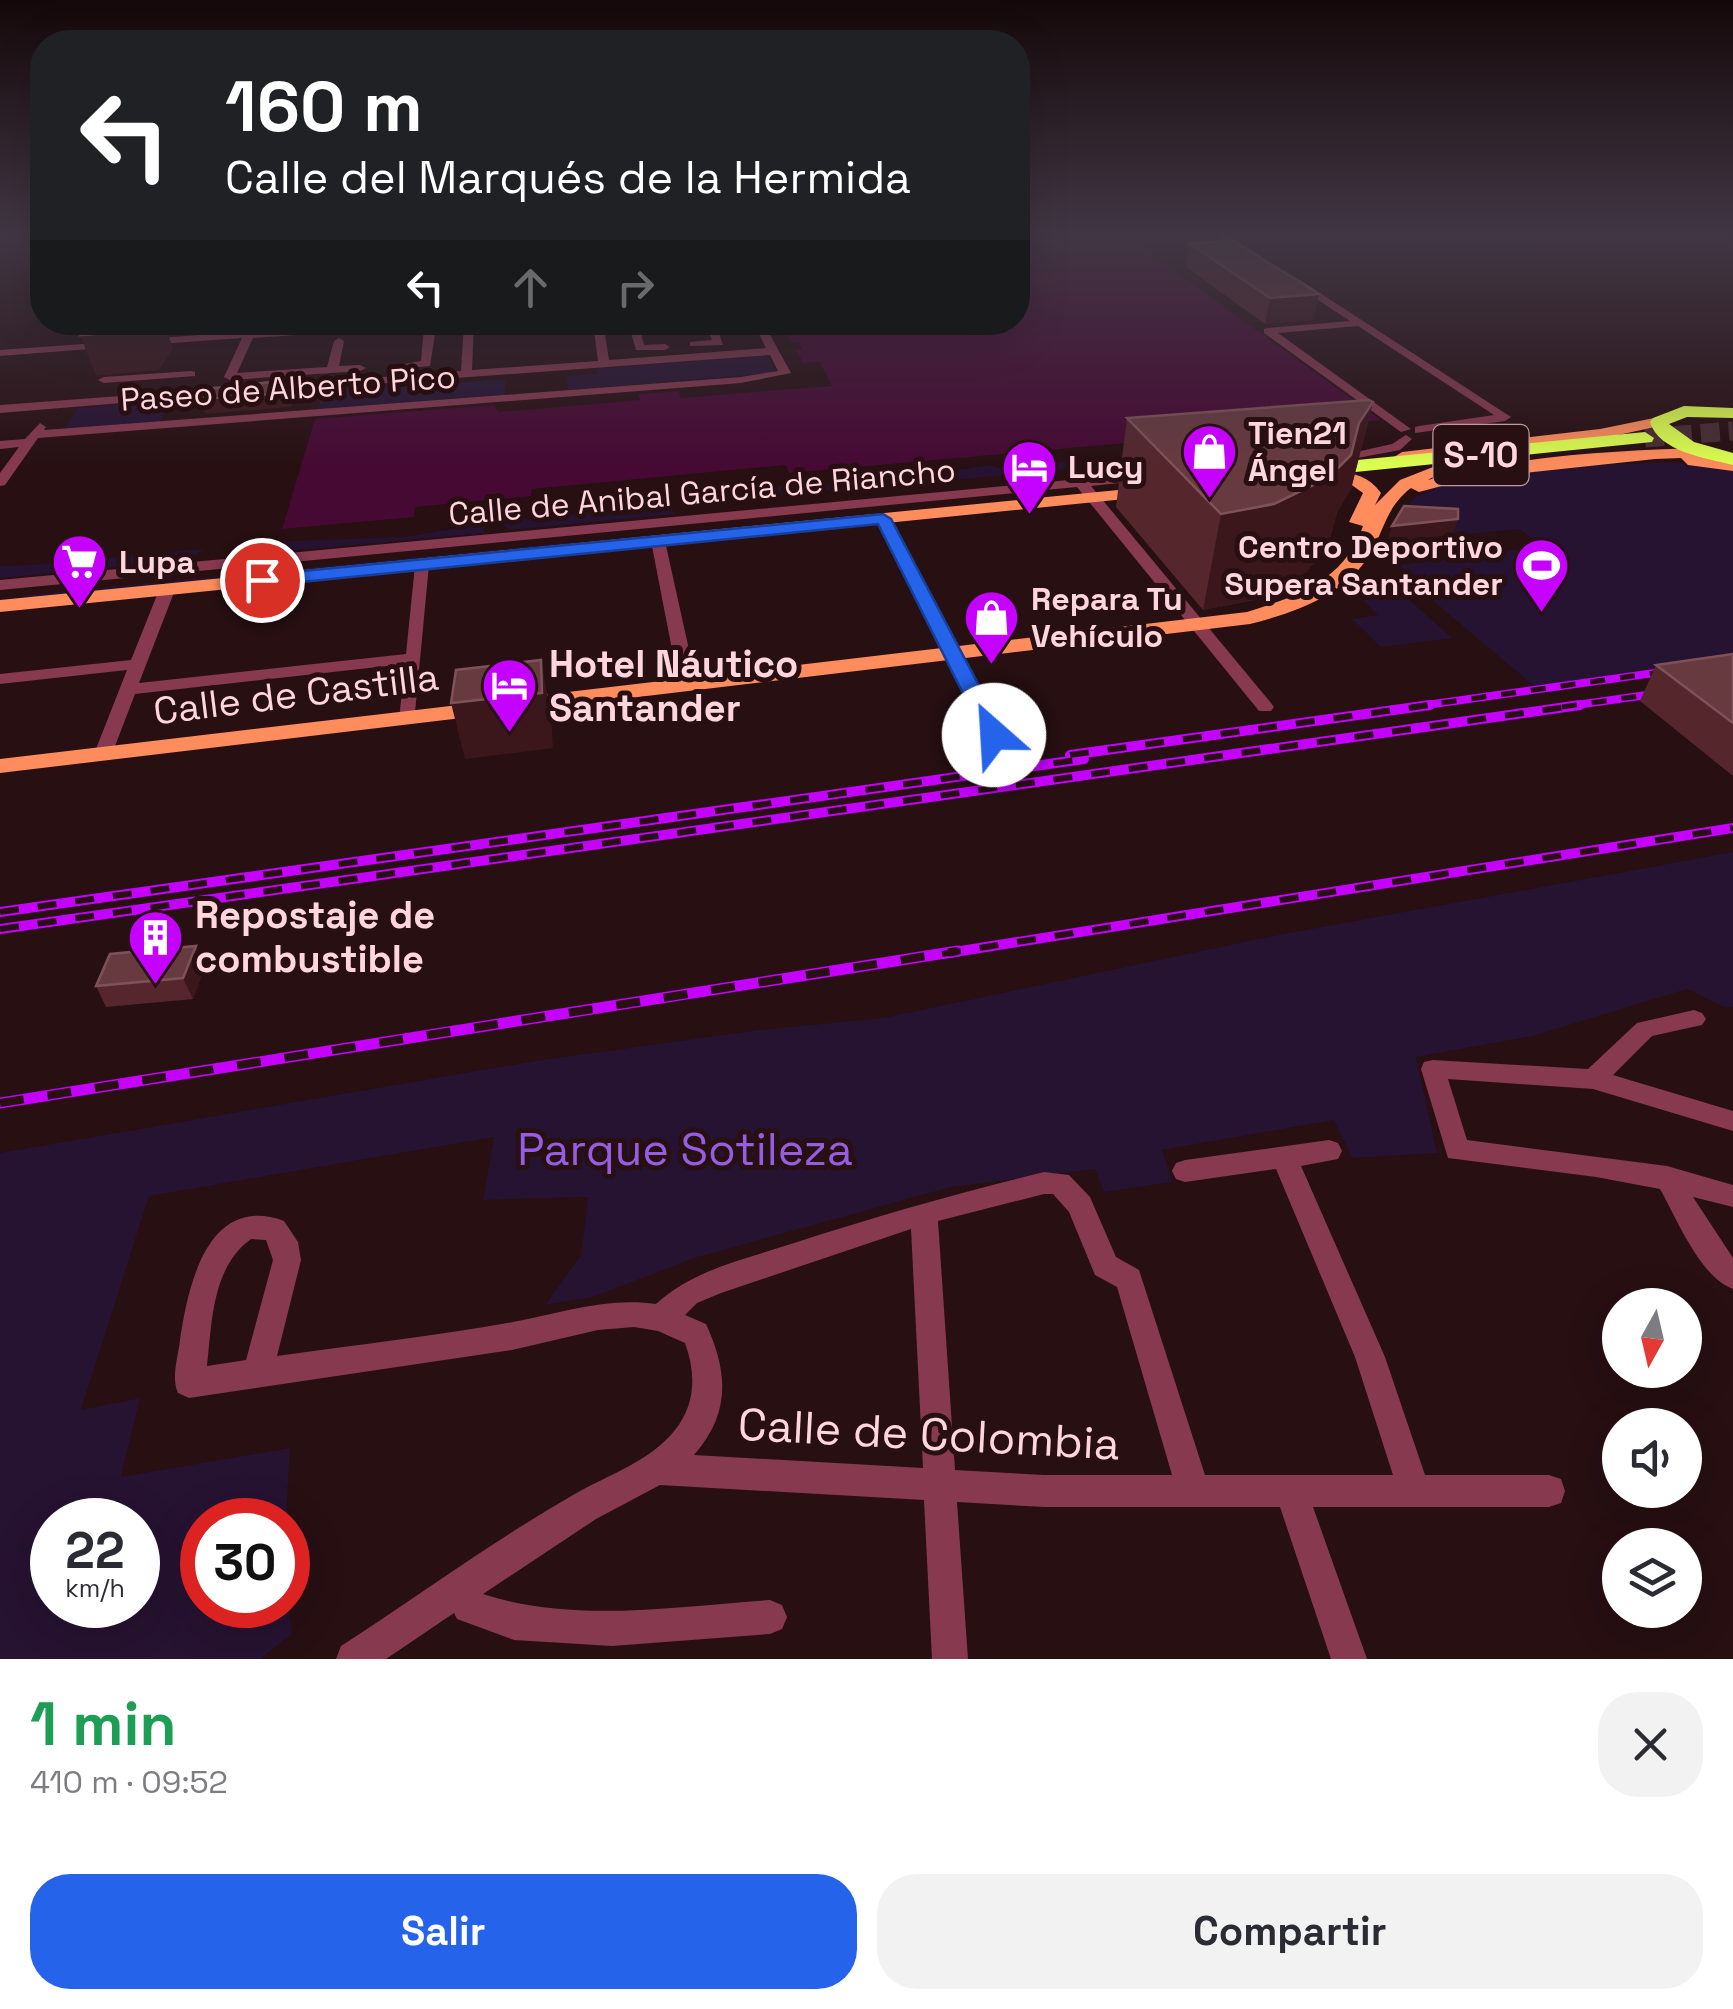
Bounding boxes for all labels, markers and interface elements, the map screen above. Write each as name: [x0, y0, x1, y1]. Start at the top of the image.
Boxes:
text: 160 m: [225, 62, 423, 151]
icon: left: [60, 70, 190, 200]
text: Calle del Marqués de la Hermida: [225, 149, 911, 206]
icon: left: [398, 260, 453, 315]
icon: ahead: [503, 260, 558, 315]
icon: right: [608, 260, 663, 315]
street label: Paseo de Alberto Pico: [119, 356, 457, 420]
place label: Tien21 Ángel: [1248, 413, 1347, 490]
shop icon: Tien21 Ángel: [1179, 421, 1239, 500]
road number: S-10: [1434, 425, 1528, 485]
hotel icon: Lucy: [999, 437, 1059, 516]
place label: Lucy: [1068, 447, 1144, 487]
street label: Calle de Anibal García de Riancho: [447, 450, 957, 534]
place label: Centro Deportivo Supera Santander: [1225, 527, 1503, 604]
supermarket icon: Lupa: [50, 532, 110, 611]
sports icon: Centro Deportivo Supera Santander: [1512, 535, 1572, 614]
pin: [220, 538, 305, 623]
place label: Lupa: [119, 542, 195, 582]
icon: arrive: [235, 553, 290, 608]
place label: Repara Tu Vehículo: [1031, 579, 1183, 656]
shop icon: Repara Tu Vehículo: [962, 587, 1022, 666]
place label: Hotel Náutico Santander: [549, 640, 798, 732]
street label: Calle de Castilla: [151, 653, 441, 735]
hotel icon: Hotel Náutico Santander: [480, 656, 540, 735]
position arrow: [942, 683, 1046, 787]
place label: Repostaje de combustible: [195, 891, 435, 983]
building icon: Repostaje de combustible: [126, 907, 186, 986]
park label: Parque Sotileza: [517, 1121, 853, 1178]
north arrow: [1602, 1288, 1702, 1388]
map controls: [1602, 1288, 1702, 1628]
street label: Calle de Colombia: [737, 1396, 1121, 1472]
button: sound: [1602, 1408, 1702, 1508]
speed limit sign: 30: [180, 1498, 310, 1628]
text: 22: [65, 1519, 125, 1583]
button: layers: [1602, 1528, 1702, 1628]
text: km/h: [65, 1572, 125, 1604]
text: 1 min: [30, 1686, 177, 1763]
button: close: [1598, 1692, 1703, 1797]
text: 410 m · 09:52: [30, 1762, 228, 1802]
button: Salir: [30, 1874, 857, 1989]
button: Compartir: [877, 1874, 1703, 1989]

